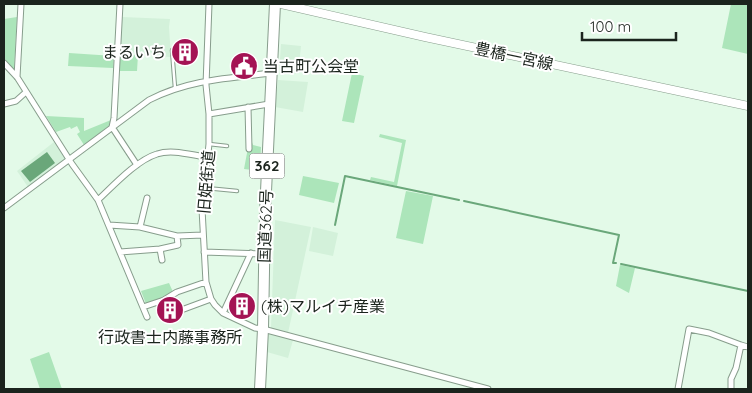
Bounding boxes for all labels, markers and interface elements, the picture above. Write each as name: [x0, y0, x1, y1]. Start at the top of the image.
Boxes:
scale bar: [582, 10, 676, 42]
text: 100 m: [590, 17, 631, 36]
building icon: まるいち: [170, 37, 200, 67]
street label: 豊橋一宮線: [473, 38, 555, 74]
place label: まるいち: [102, 42, 166, 62]
public building icon: 当古町公会堂: [229, 51, 259, 81]
place label: 当古町公会堂: [263, 56, 359, 76]
street label: 旧姫街道: [193, 149, 219, 215]
road number: 362: [250, 154, 284, 178]
street label: 国道362号: [254, 189, 276, 263]
building icon: (株)マルイチ産業: [227, 291, 257, 321]
building icon: 行政書士内藤事務所: [155, 295, 185, 325]
place label: (株)マルイチ産業: [261, 296, 385, 316]
place label: 行政書士内藤事務所: [98, 327, 242, 347]

